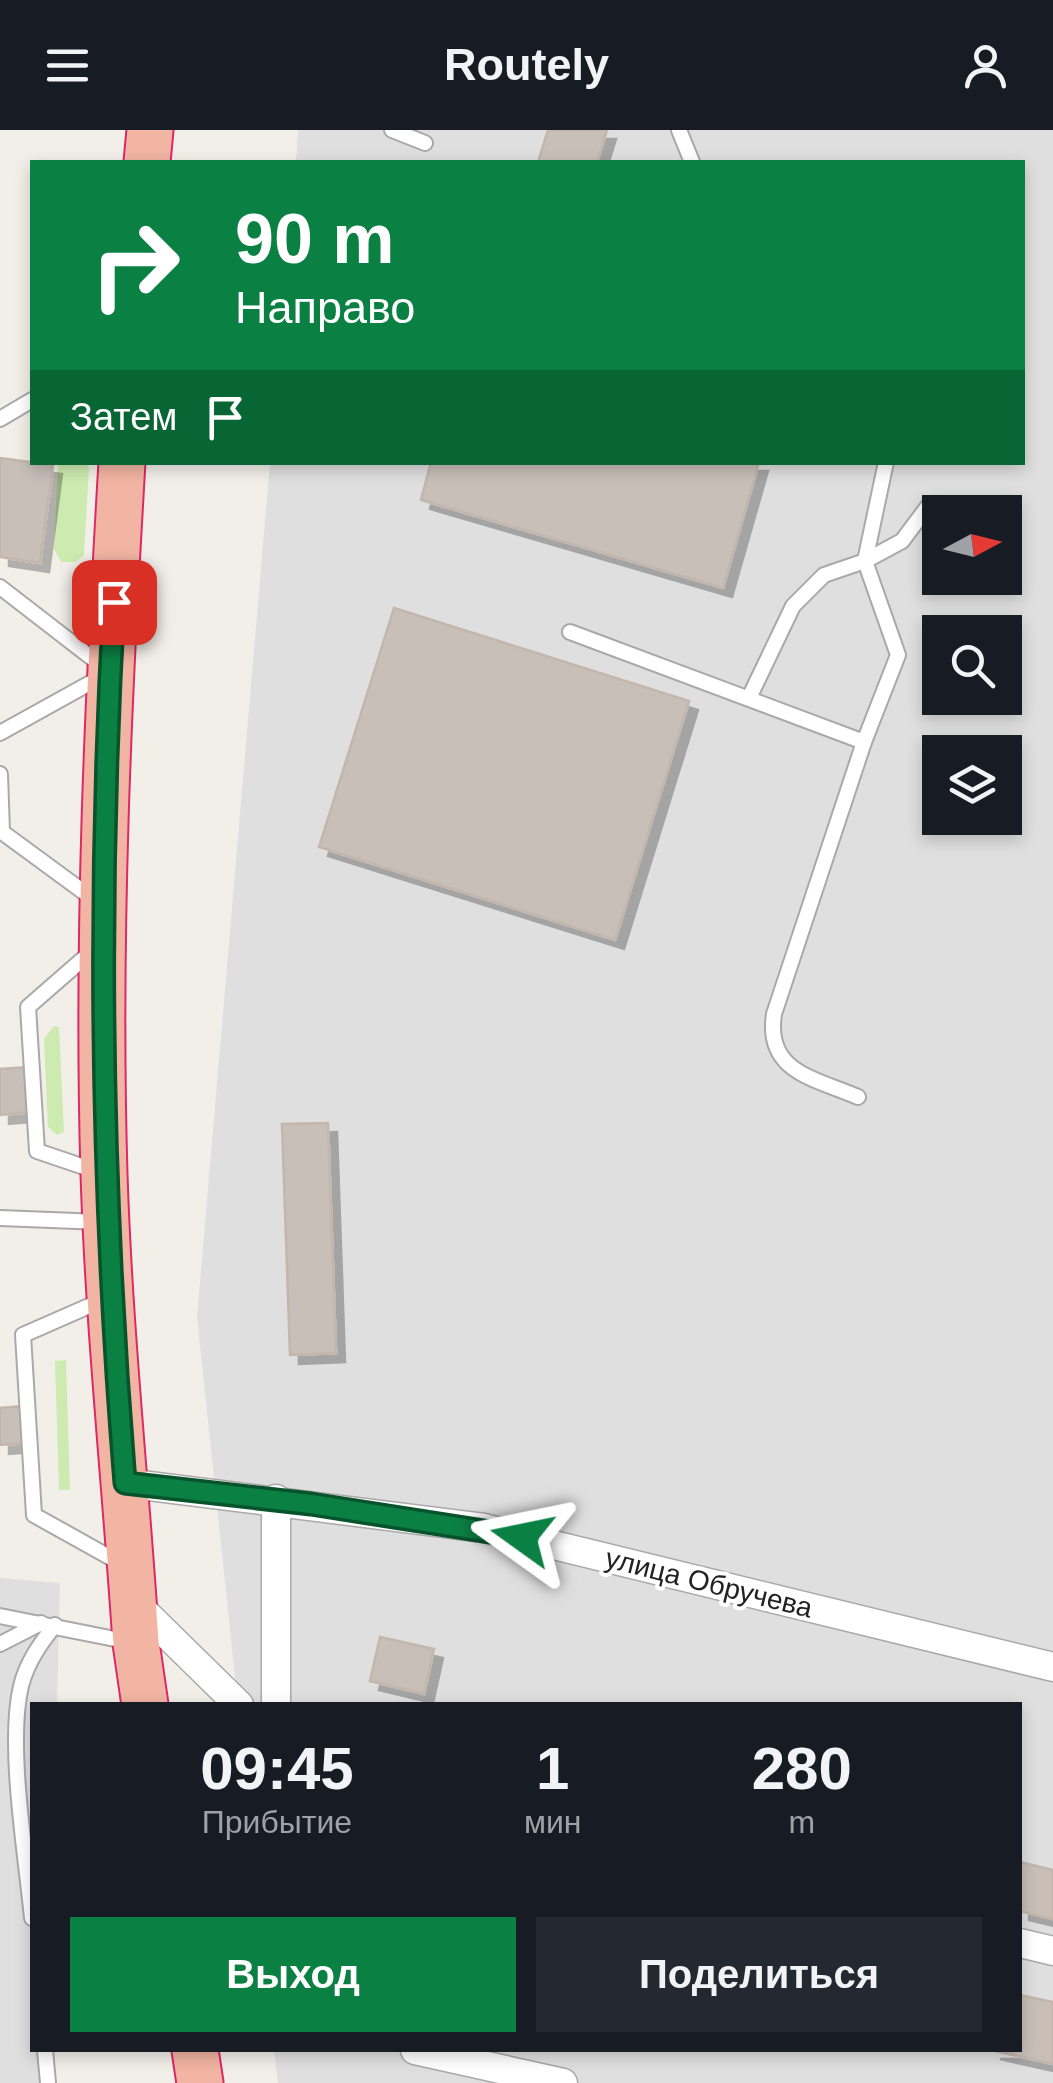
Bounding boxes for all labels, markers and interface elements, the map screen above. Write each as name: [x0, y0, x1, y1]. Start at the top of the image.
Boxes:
icon: menu: [40, 38, 95, 93]
icon: person: [958, 38, 1013, 93]
text: Routely: [444, 39, 609, 90]
icon: right: [70, 200, 200, 330]
text: 90 m: [235, 200, 395, 278]
text: Направо: [235, 282, 415, 333]
icon: arrive: [198, 390, 253, 445]
text: Затем: [70, 396, 178, 438]
north arrow: [922, 495, 1022, 595]
map controls: [922, 495, 1022, 835]
pin: [72, 560, 157, 645]
icon: arrive: [87, 575, 142, 630]
button: search: [922, 615, 1022, 715]
button: layers: [922, 735, 1022, 835]
position arrow: [470, 1485, 574, 1589]
street label: улица Обручева: [602, 1542, 816, 1624]
text: 09:45: [200, 1735, 354, 1802]
text: 1: [536, 1735, 569, 1802]
text: 280: [752, 1735, 852, 1802]
text: Прибытие: [202, 1804, 352, 1840]
text: мин: [524, 1804, 581, 1840]
text: m: [788, 1804, 815, 1840]
button: Выход: [70, 1917, 516, 2032]
button: Поделиться: [536, 1917, 982, 2032]

